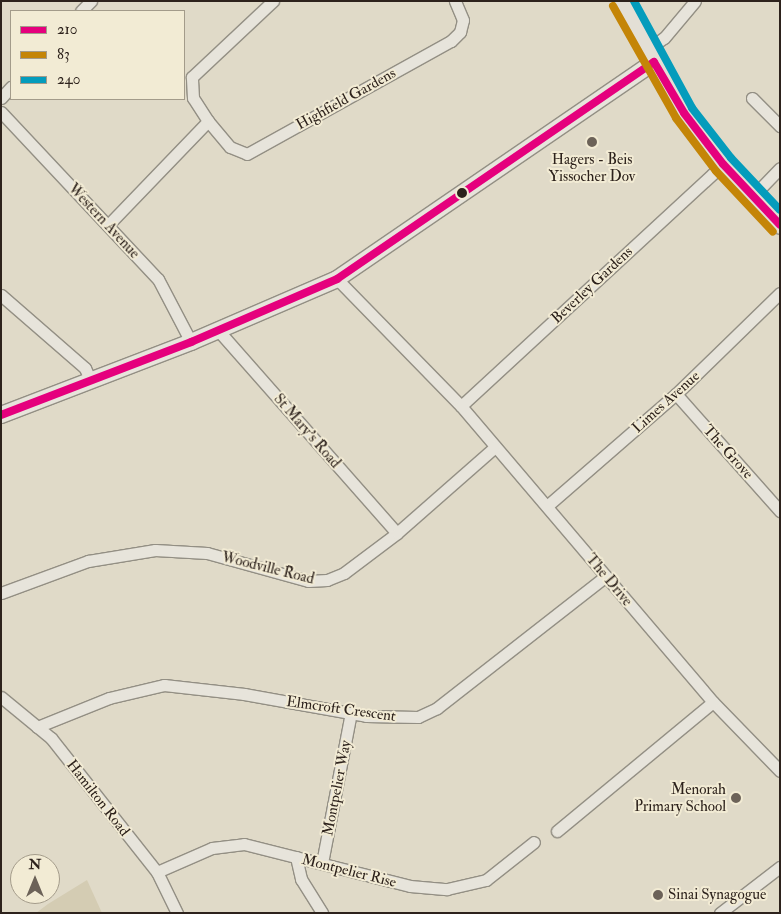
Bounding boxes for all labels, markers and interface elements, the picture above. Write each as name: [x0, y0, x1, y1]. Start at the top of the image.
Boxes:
legend: [10, 10, 185, 100]
text: 210: [57, 20, 78, 39]
text: 83: [57, 45, 70, 64]
street label: Highfield Gardens: [293, 64, 399, 134]
text: 240: [57, 70, 80, 89]
marker: Hagers - Beis Yissocher Dov: [586, 136, 598, 148]
place label: Hagers - Beis Yissocher Dov: [549, 150, 635, 185]
street label: Western Avenue: [65, 180, 143, 262]
unlabelled marker: [457, 188, 467, 198]
street label: Beverley Gardens: [548, 243, 636, 327]
street label: Limes Avenue: [629, 367, 703, 437]
street label: St Mary's Road: [270, 390, 344, 472]
street label: The Grove: [699, 421, 757, 483]
street label: Woodville Road: [220, 548, 316, 588]
street label: The Drive: [582, 550, 636, 610]
street label: Elmcroft Crescent: [285, 692, 397, 726]
street label: Montpelier Way: [319, 739, 355, 837]
street label: Hamilton Road: [63, 756, 133, 840]
place label: Menorah Primary School: [634, 780, 726, 815]
marker: Menorah Primary School: [730, 792, 742, 804]
street label: Montpelier Rise: [300, 851, 398, 891]
north arrow: [10, 854, 60, 904]
text: N: [29, 856, 41, 873]
place label: Sinai Synagogue: [668, 886, 766, 904]
marker: Sinai Synagogue: [652, 889, 664, 901]

